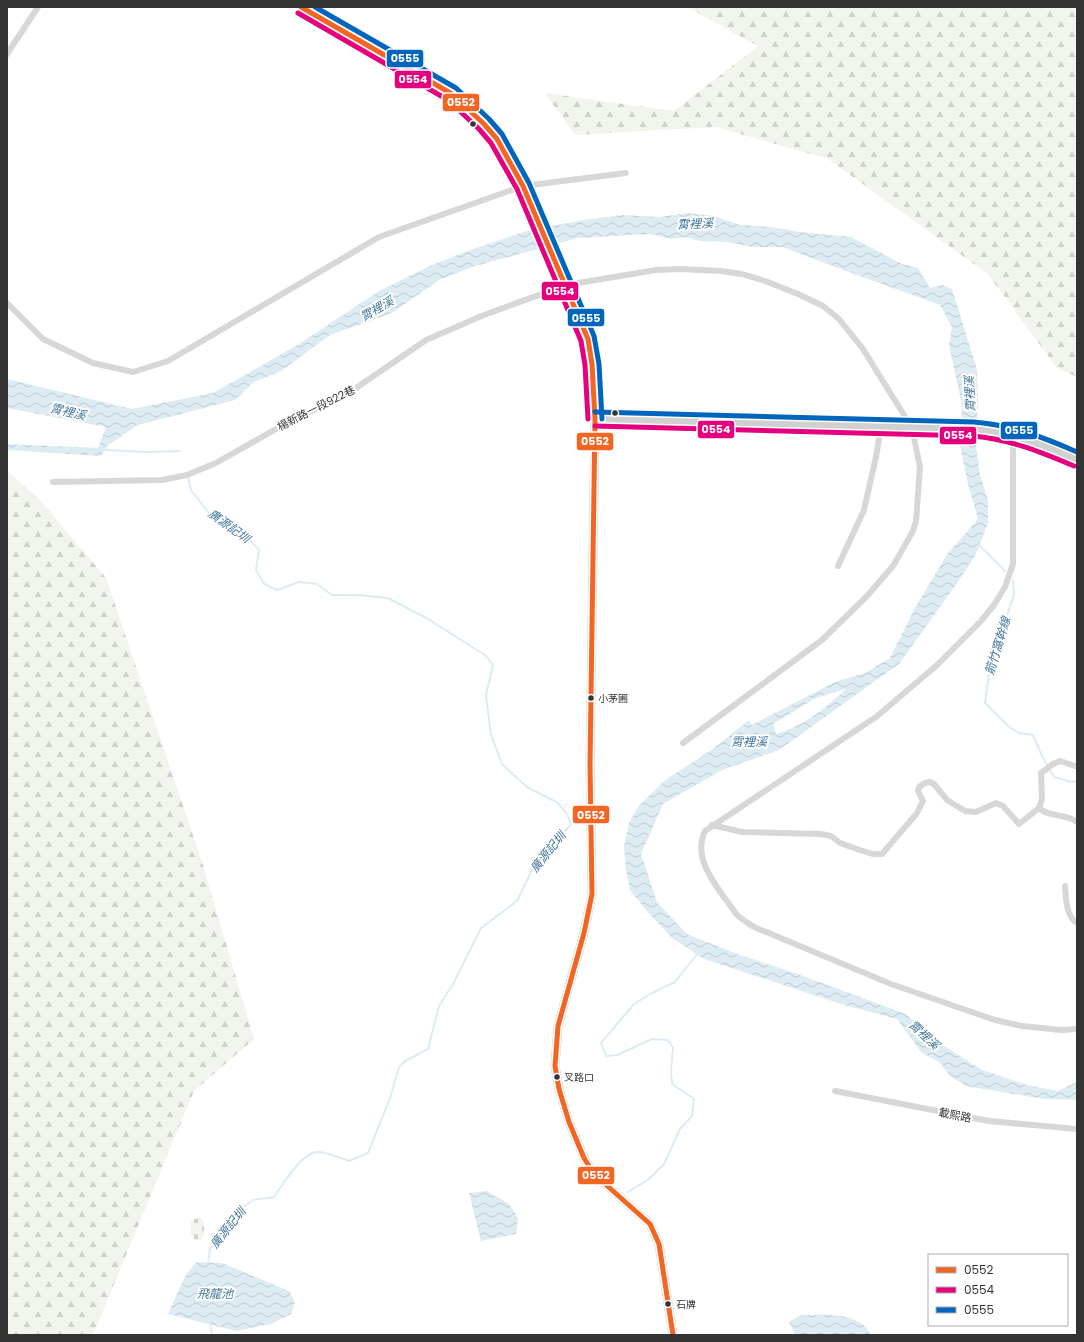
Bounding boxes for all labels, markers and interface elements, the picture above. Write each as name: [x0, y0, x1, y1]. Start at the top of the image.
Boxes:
line badge: 0555: [386, 49, 424, 68]
text: 0555: [391, 50, 419, 66]
line badge: 0554: [394, 70, 432, 89]
text: 0554: [399, 71, 428, 87]
line badge: 0552: [442, 93, 480, 112]
text: 0552: [447, 94, 475, 110]
unlabelled marker: [468, 119, 478, 129]
water label: 霄裡溪: [677, 214, 715, 233]
line badge: 0554: [541, 281, 579, 301]
text: 0554: [546, 283, 575, 299]
water label: 霄裡溪: [357, 291, 398, 325]
line badge: 0555: [567, 308, 605, 327]
text: 0555: [572, 310, 600, 326]
water label: 霄裡溪: [960, 374, 979, 412]
street label: 楊新路一段922巷: [274, 381, 358, 435]
water label: 霄裡溪: [49, 399, 90, 424]
unlabelled marker: [610, 408, 620, 418]
line badge: 0554: [697, 420, 735, 439]
text: 0554: [702, 421, 731, 437]
line badge: 0555: [1000, 421, 1038, 440]
text: 0555: [1005, 422, 1033, 438]
line badge: 0554: [939, 426, 977, 445]
text: 0554: [944, 427, 973, 443]
line badge: 0552: [576, 432, 614, 451]
text: 0552: [581, 433, 609, 449]
water label: 廣源記圳: [205, 505, 255, 548]
water label: 箭竹窩幹線: [981, 613, 1015, 677]
place label: 小茅圃: [598, 691, 628, 706]
marker: 小茅圃: [586, 693, 596, 703]
water label: 霄裡溪: [731, 733, 769, 750]
line badge: 0552: [572, 805, 610, 824]
text: 0552: [577, 807, 605, 823]
water label: 廣源記圳: [526, 826, 571, 876]
water label: 霄裡溪: [905, 1016, 945, 1054]
place label: 叉路口: [564, 1070, 594, 1085]
marker: 叉路口: [552, 1072, 562, 1082]
street label: 載熙路: [937, 1104, 973, 1126]
line badge: 0552: [577, 1166, 615, 1185]
text: 0552: [582, 1167, 610, 1183]
water label: 廣源記圳: [206, 1202, 251, 1252]
legend: [928, 1254, 1068, 1326]
text: 0552: [964, 1261, 994, 1278]
text: 0554: [964, 1281, 995, 1298]
water label: 飛龍池: [197, 1285, 235, 1302]
place label: 石牌: [676, 1297, 696, 1312]
marker: 石牌: [663, 1299, 673, 1309]
text: 0555: [964, 1301, 994, 1318]

